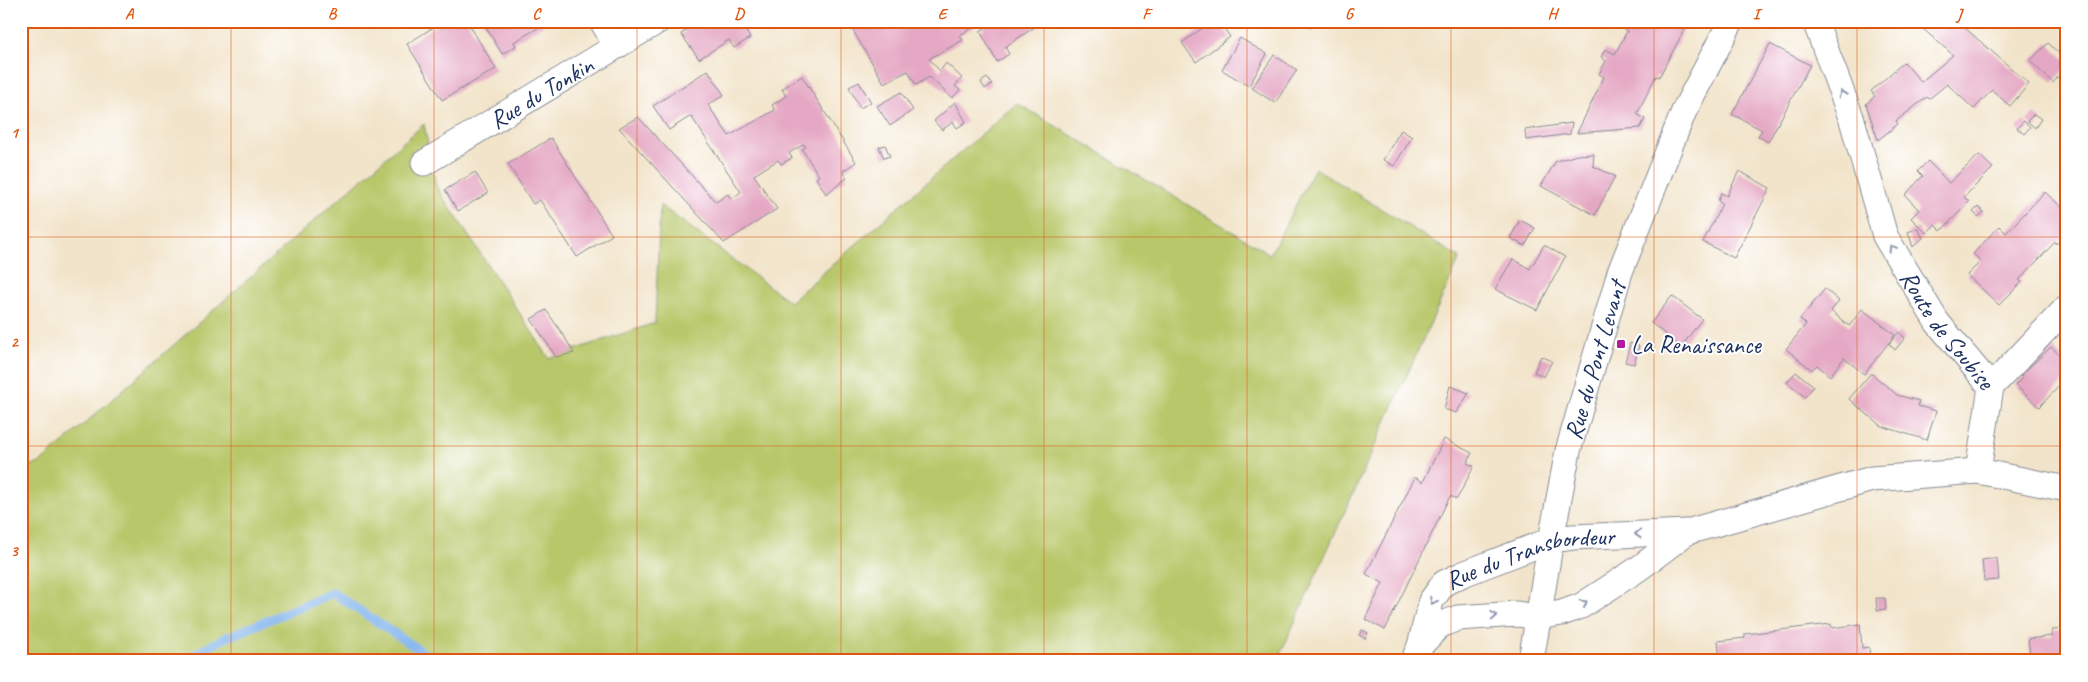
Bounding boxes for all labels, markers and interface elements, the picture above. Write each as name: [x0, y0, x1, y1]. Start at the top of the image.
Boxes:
text: A: [125, 4, 135, 24]
text: B: [328, 4, 338, 24]
text: C: [532, 4, 542, 24]
text: D: [734, 4, 745, 24]
text: E: [938, 4, 949, 24]
text: F: [1142, 4, 1153, 24]
text: G: [1345, 4, 1355, 24]
text: H: [1547, 4, 1559, 24]
text: I: [1753, 4, 1763, 24]
text: J: [1955, 4, 1964, 24]
street label: Rue du Tonkin: [484, 49, 600, 136]
one-way arrow: [1838, 90, 1848, 99]
text: 1: [10, 123, 19, 143]
one-way arrow: [1889, 244, 1899, 253]
street label: Route de Soubise: [1892, 265, 2002, 398]
street label: Rue du Pont Levant: [1557, 274, 1635, 443]
place label: La Renaissance: [1631, 329, 1762, 361]
text: 2: [10, 332, 19, 352]
marker: La Renaissance: [1615, 338, 1627, 350]
street label: Rue du Transbordeur: [1440, 520, 1617, 597]
one-way arrow: [1634, 529, 1642, 540]
text: 3: [10, 541, 19, 561]
one-way arrow: [1429, 596, 1439, 605]
one-way arrow: [1579, 600, 1588, 610]
one-way arrow: [1490, 610, 1498, 621]

